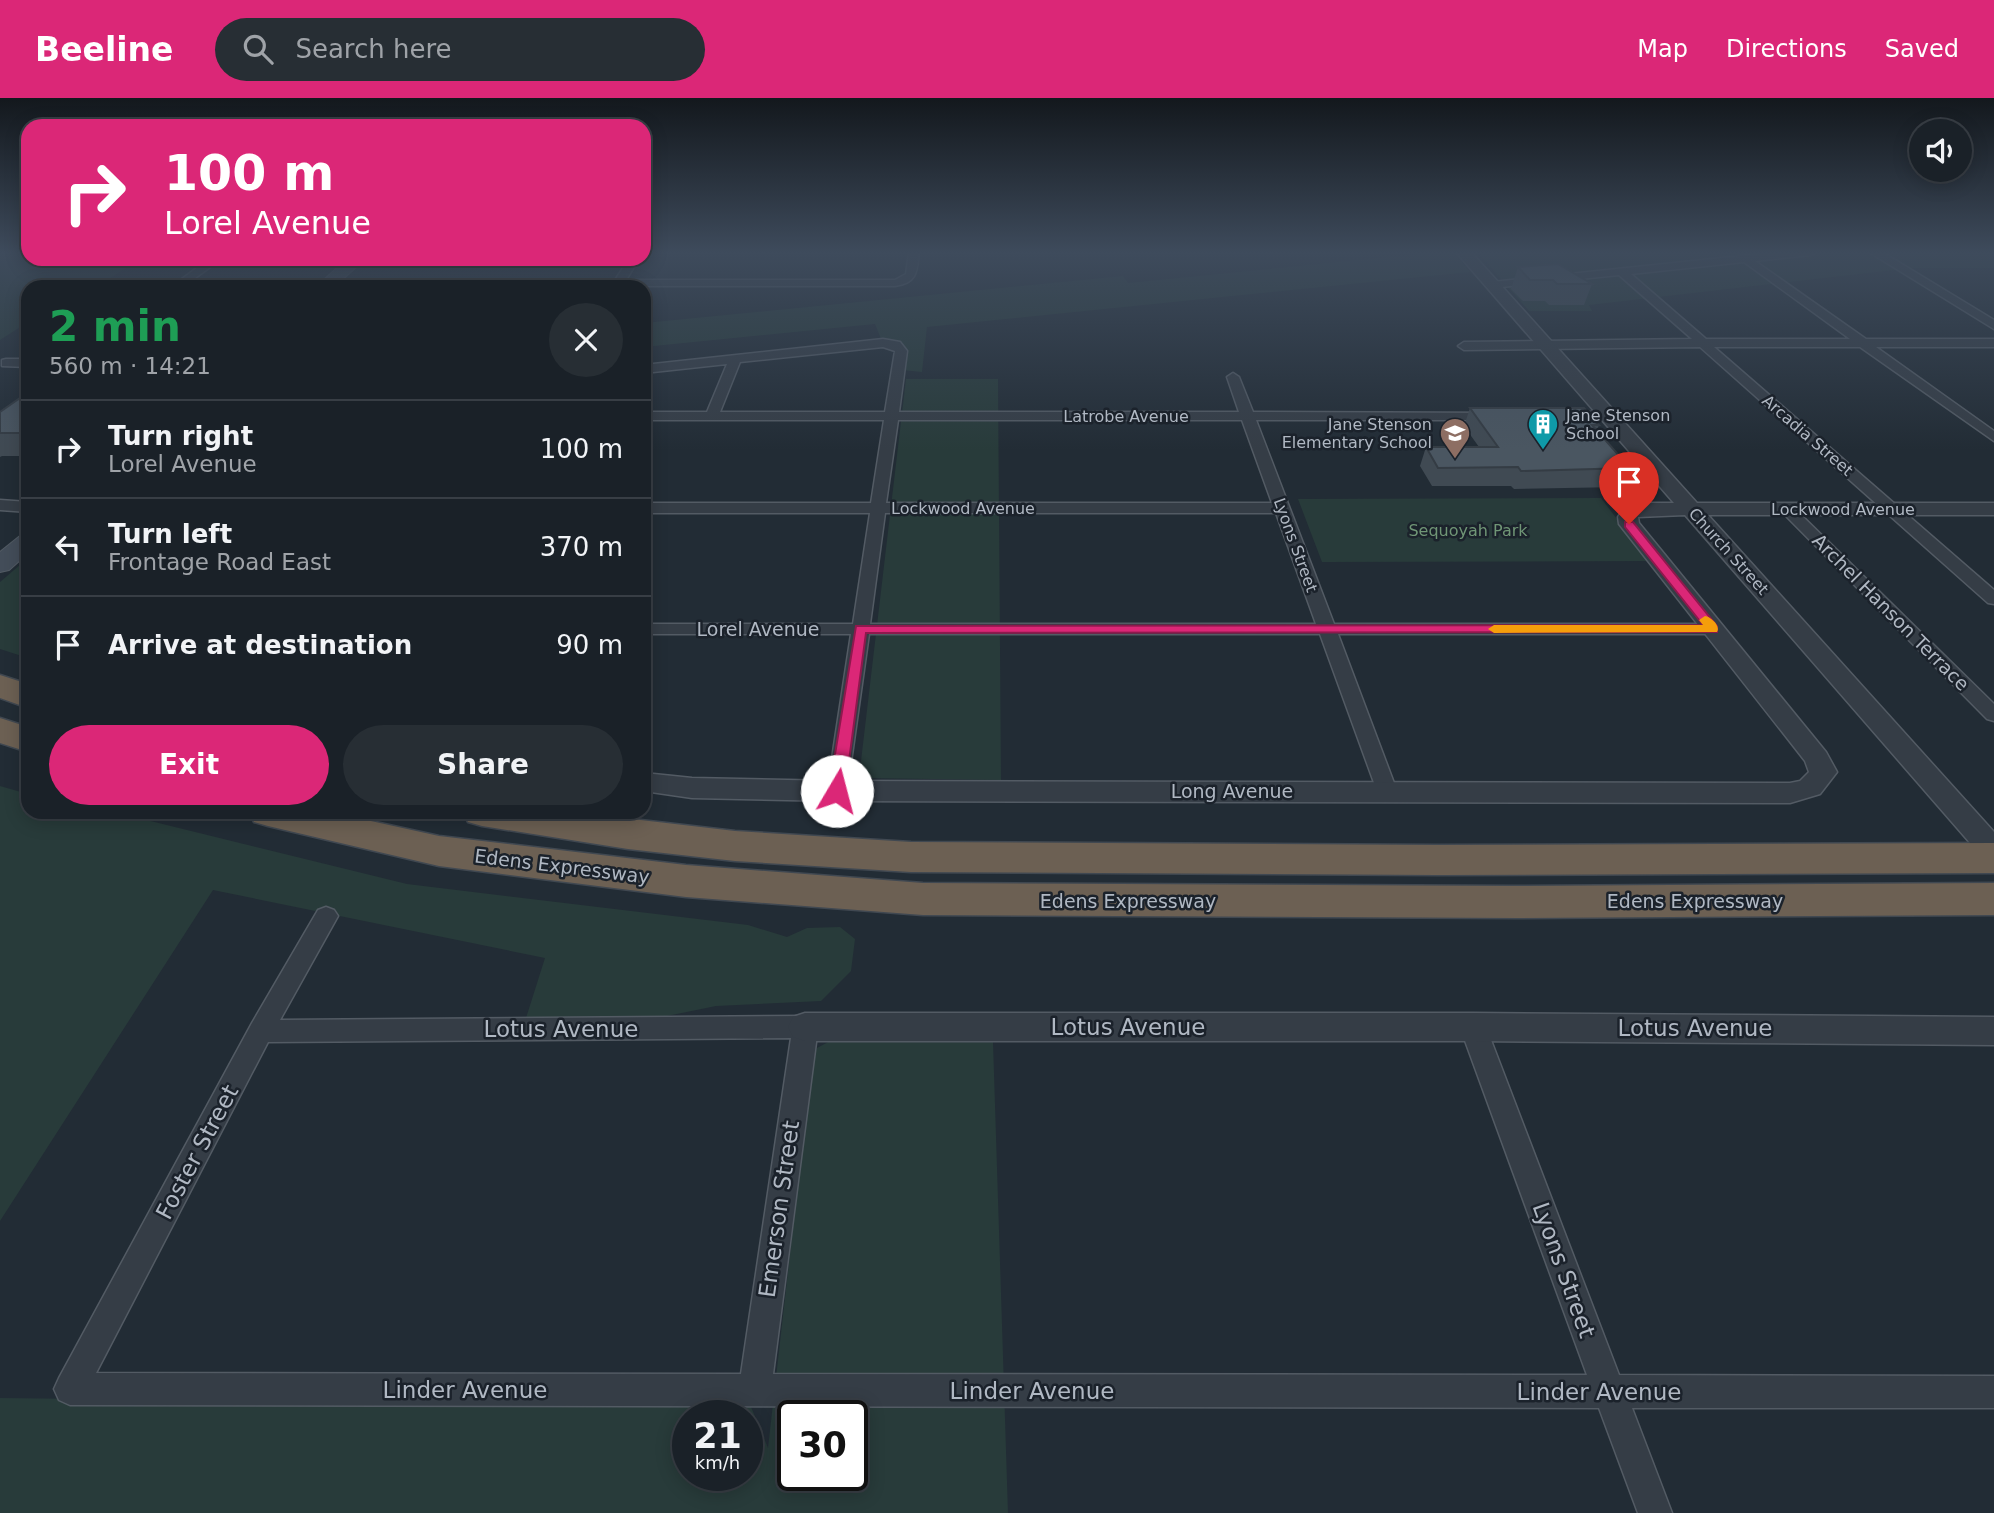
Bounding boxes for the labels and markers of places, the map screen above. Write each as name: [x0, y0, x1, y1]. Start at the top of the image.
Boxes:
place label: Jane Stenson School: [1565, 406, 1670, 443]
building icon: Jane Stenson School: [1526, 407, 1560, 451]
place label: Jane Stenson Elementary School: [1282, 415, 1432, 452]
school or university icon: Jane Stenson Elementary School: [1438, 416, 1472, 460]
pin: [1599, 452, 1659, 524]

